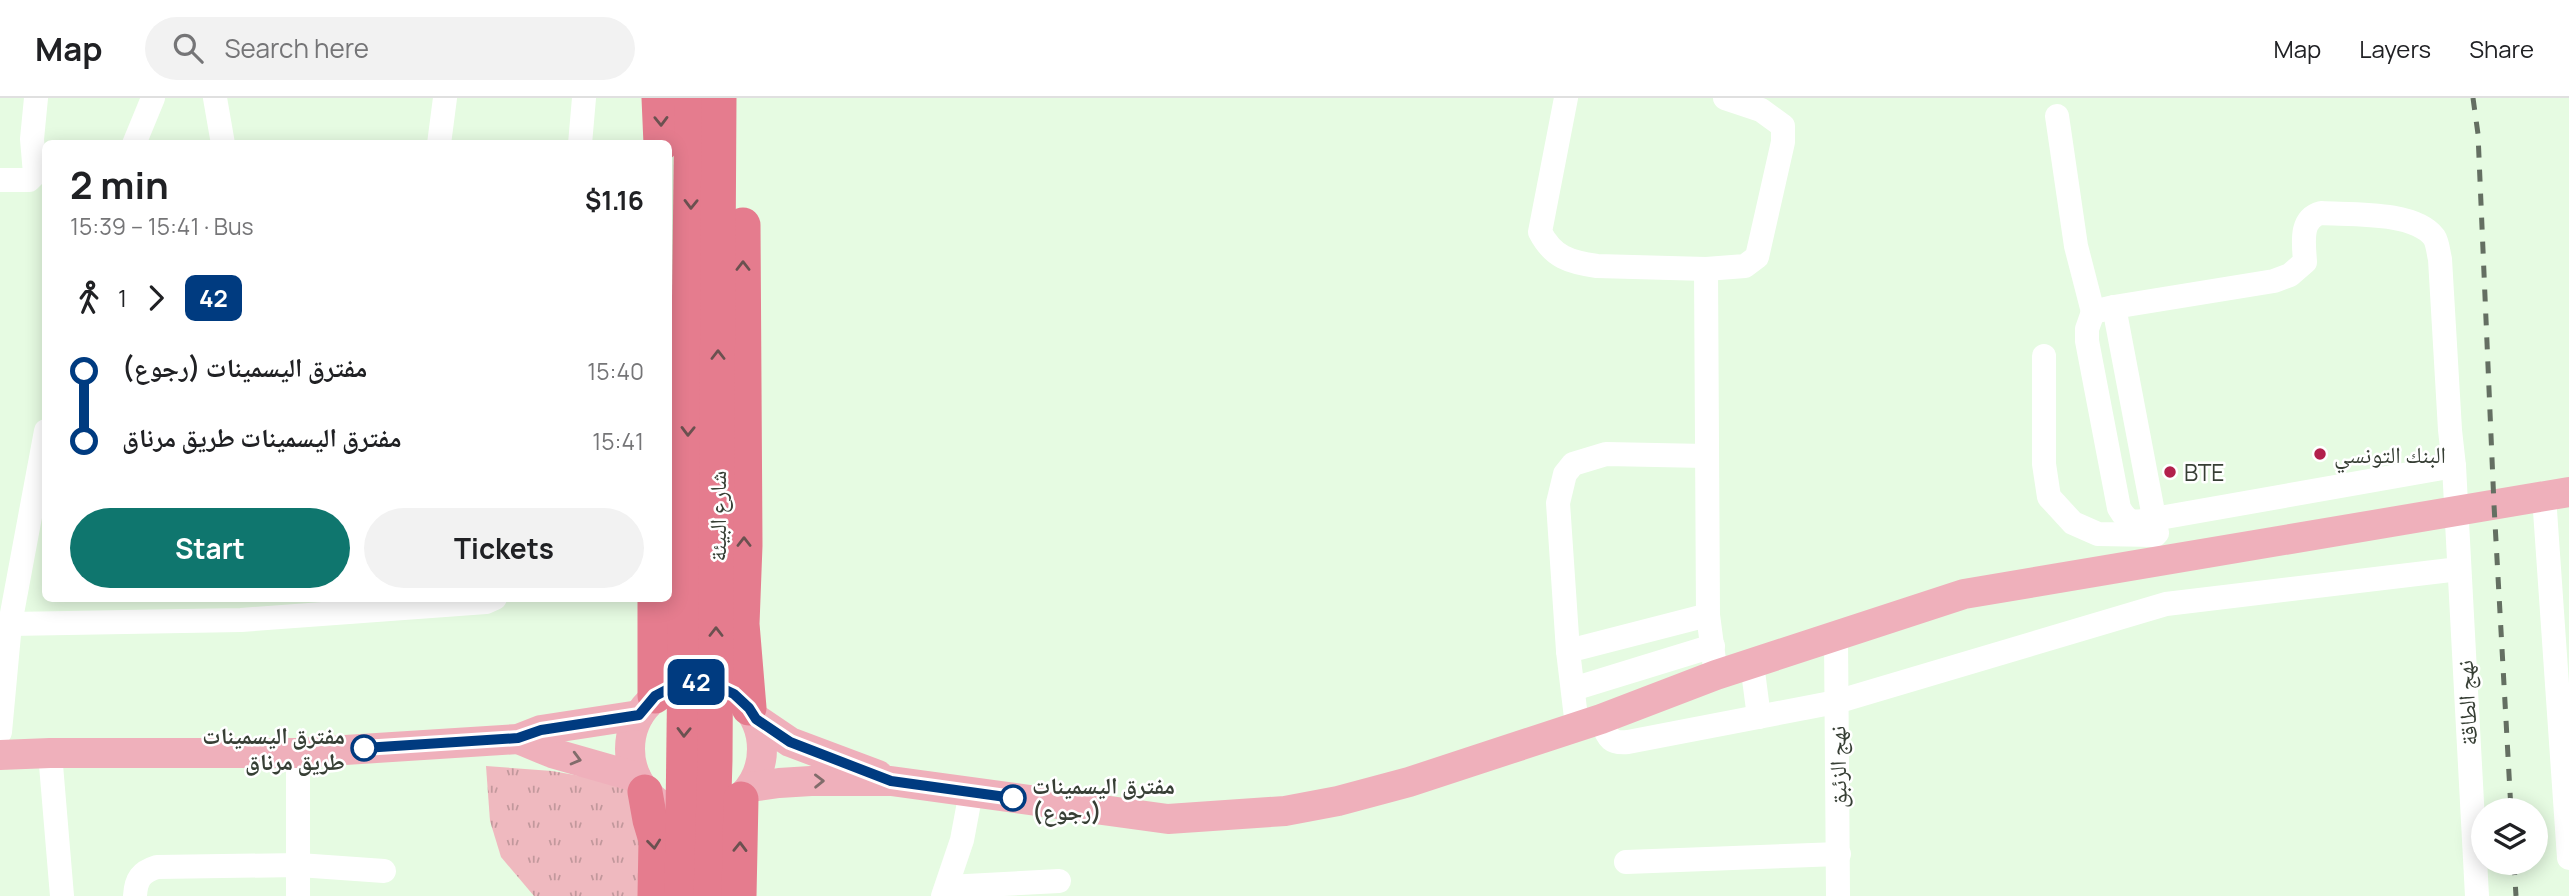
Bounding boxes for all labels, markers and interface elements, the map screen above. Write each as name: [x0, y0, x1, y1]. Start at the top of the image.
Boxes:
search box: [145, 17, 635, 80]
text: Map: [35, 26, 103, 71]
icon: search: [169, 29, 207, 67]
text: Search here: [225, 30, 369, 66]
text: Map: [2274, 32, 2321, 65]
text: Layers: [2359, 32, 2431, 65]
text: Share: [2469, 32, 2534, 65]
one-way arrow: [653, 116, 668, 127]
text: 2 min: [70, 158, 169, 210]
text: $1.16: [585, 182, 644, 218]
one-way arrow: [684, 199, 699, 210]
text: 15:39 – 15:41 · Bus: [70, 210, 254, 242]
one-way arrow: [735, 260, 751, 270]
icon: walk: [70, 279, 108, 317]
icon: forward: [137, 279, 175, 317]
text: 42: [199, 281, 228, 314]
text: 1: [118, 282, 127, 314]
text: مفترق اليسمينات (رجوع): [122, 349, 367, 385]
one-way arrow: [710, 350, 726, 360]
text: 15:40: [587, 355, 644, 387]
text: مفترق اليسمينات طريق مرناق: [122, 419, 402, 455]
text: 15:41: [592, 425, 644, 457]
one-way arrow: [680, 427, 696, 437]
place label: البنك التونسي: [2334, 438, 2446, 474]
marker: البنك التونسي: [2312, 446, 2328, 462]
place label: BTE: [2184, 456, 2224, 488]
marker: BTE: [2162, 464, 2178, 480]
street label: شارع البيئة: [701, 471, 733, 561]
button: Start: [70, 508, 350, 588]
button: Tickets: [364, 508, 644, 588]
one-way arrow: [736, 536, 752, 547]
one-way arrow: [708, 626, 724, 637]
line badge: 42: [664, 659, 728, 705]
street label: نهج الطاقة: [2448, 659, 2484, 747]
text: 42: [682, 665, 710, 698]
place label: مفترق اليسمينات طريق مرناق: [202, 719, 345, 777]
street label: نهج الزئبق: [1820, 725, 1854, 809]
one-way arrow: [677, 727, 692, 738]
marker: مفترق اليسمينات طريق مرناق: [351, 735, 377, 761]
one-way arrow: [570, 751, 582, 765]
place label: مفترق اليسمينات (رجوع): [1032, 769, 1175, 827]
one-way arrow: [814, 773, 824, 789]
marker: مفترق اليسمينات (رجوع): [1000, 785, 1026, 811]
map controls: [2471, 798, 2548, 875]
button: layers: [2471, 798, 2548, 875]
one-way arrow: [647, 838, 662, 850]
one-way arrow: [732, 842, 748, 852]

